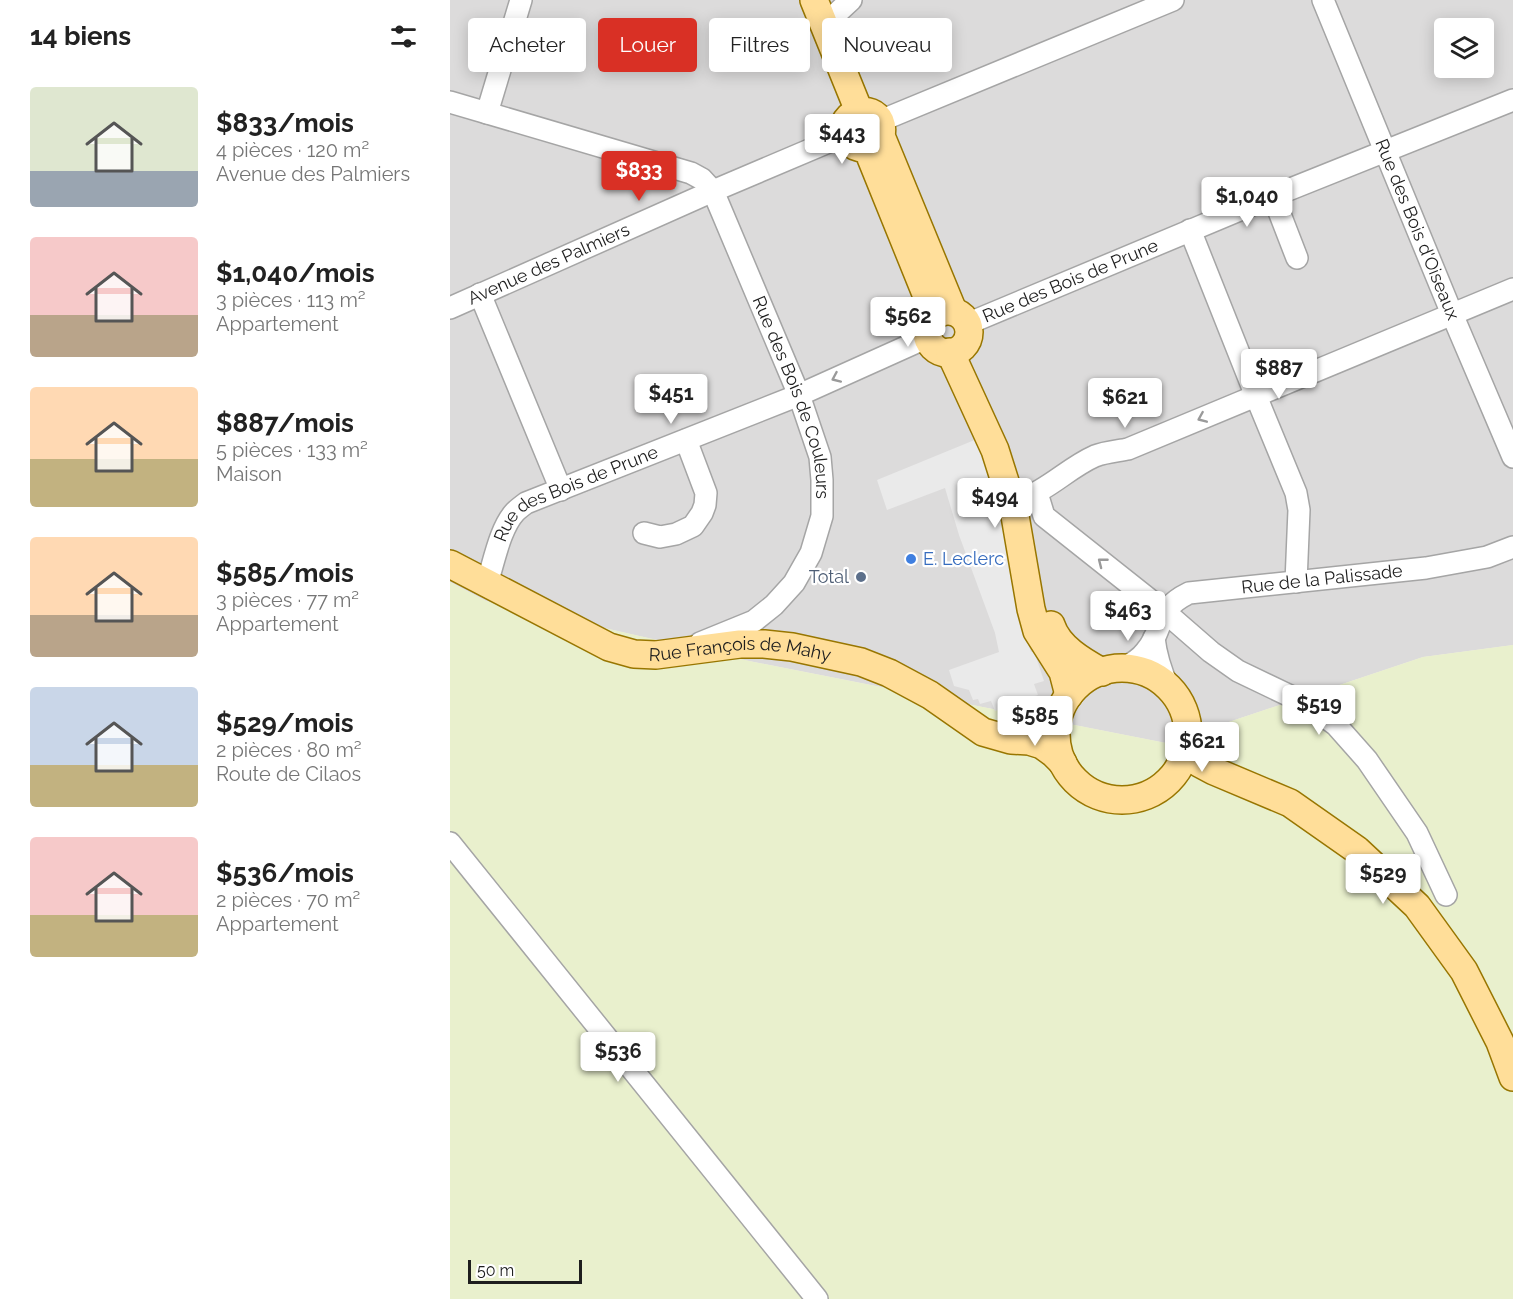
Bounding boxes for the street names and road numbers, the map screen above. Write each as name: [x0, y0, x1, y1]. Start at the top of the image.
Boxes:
street label: Rue des Bois d'Oiseaux: [1371, 136, 1464, 323]
street label: Avenue des Palmiers: [464, 218, 633, 309]
street label: Rue des Bois de Prune: [979, 234, 1161, 326]
street label: Rue des Bois de Couleurs: [748, 293, 833, 499]
street label: Rue des Bois de Prune: [489, 441, 661, 544]
street label: Rue de la Palissade: [1240, 559, 1404, 597]
street label: Rue François de Mahy: [648, 633, 833, 665]

